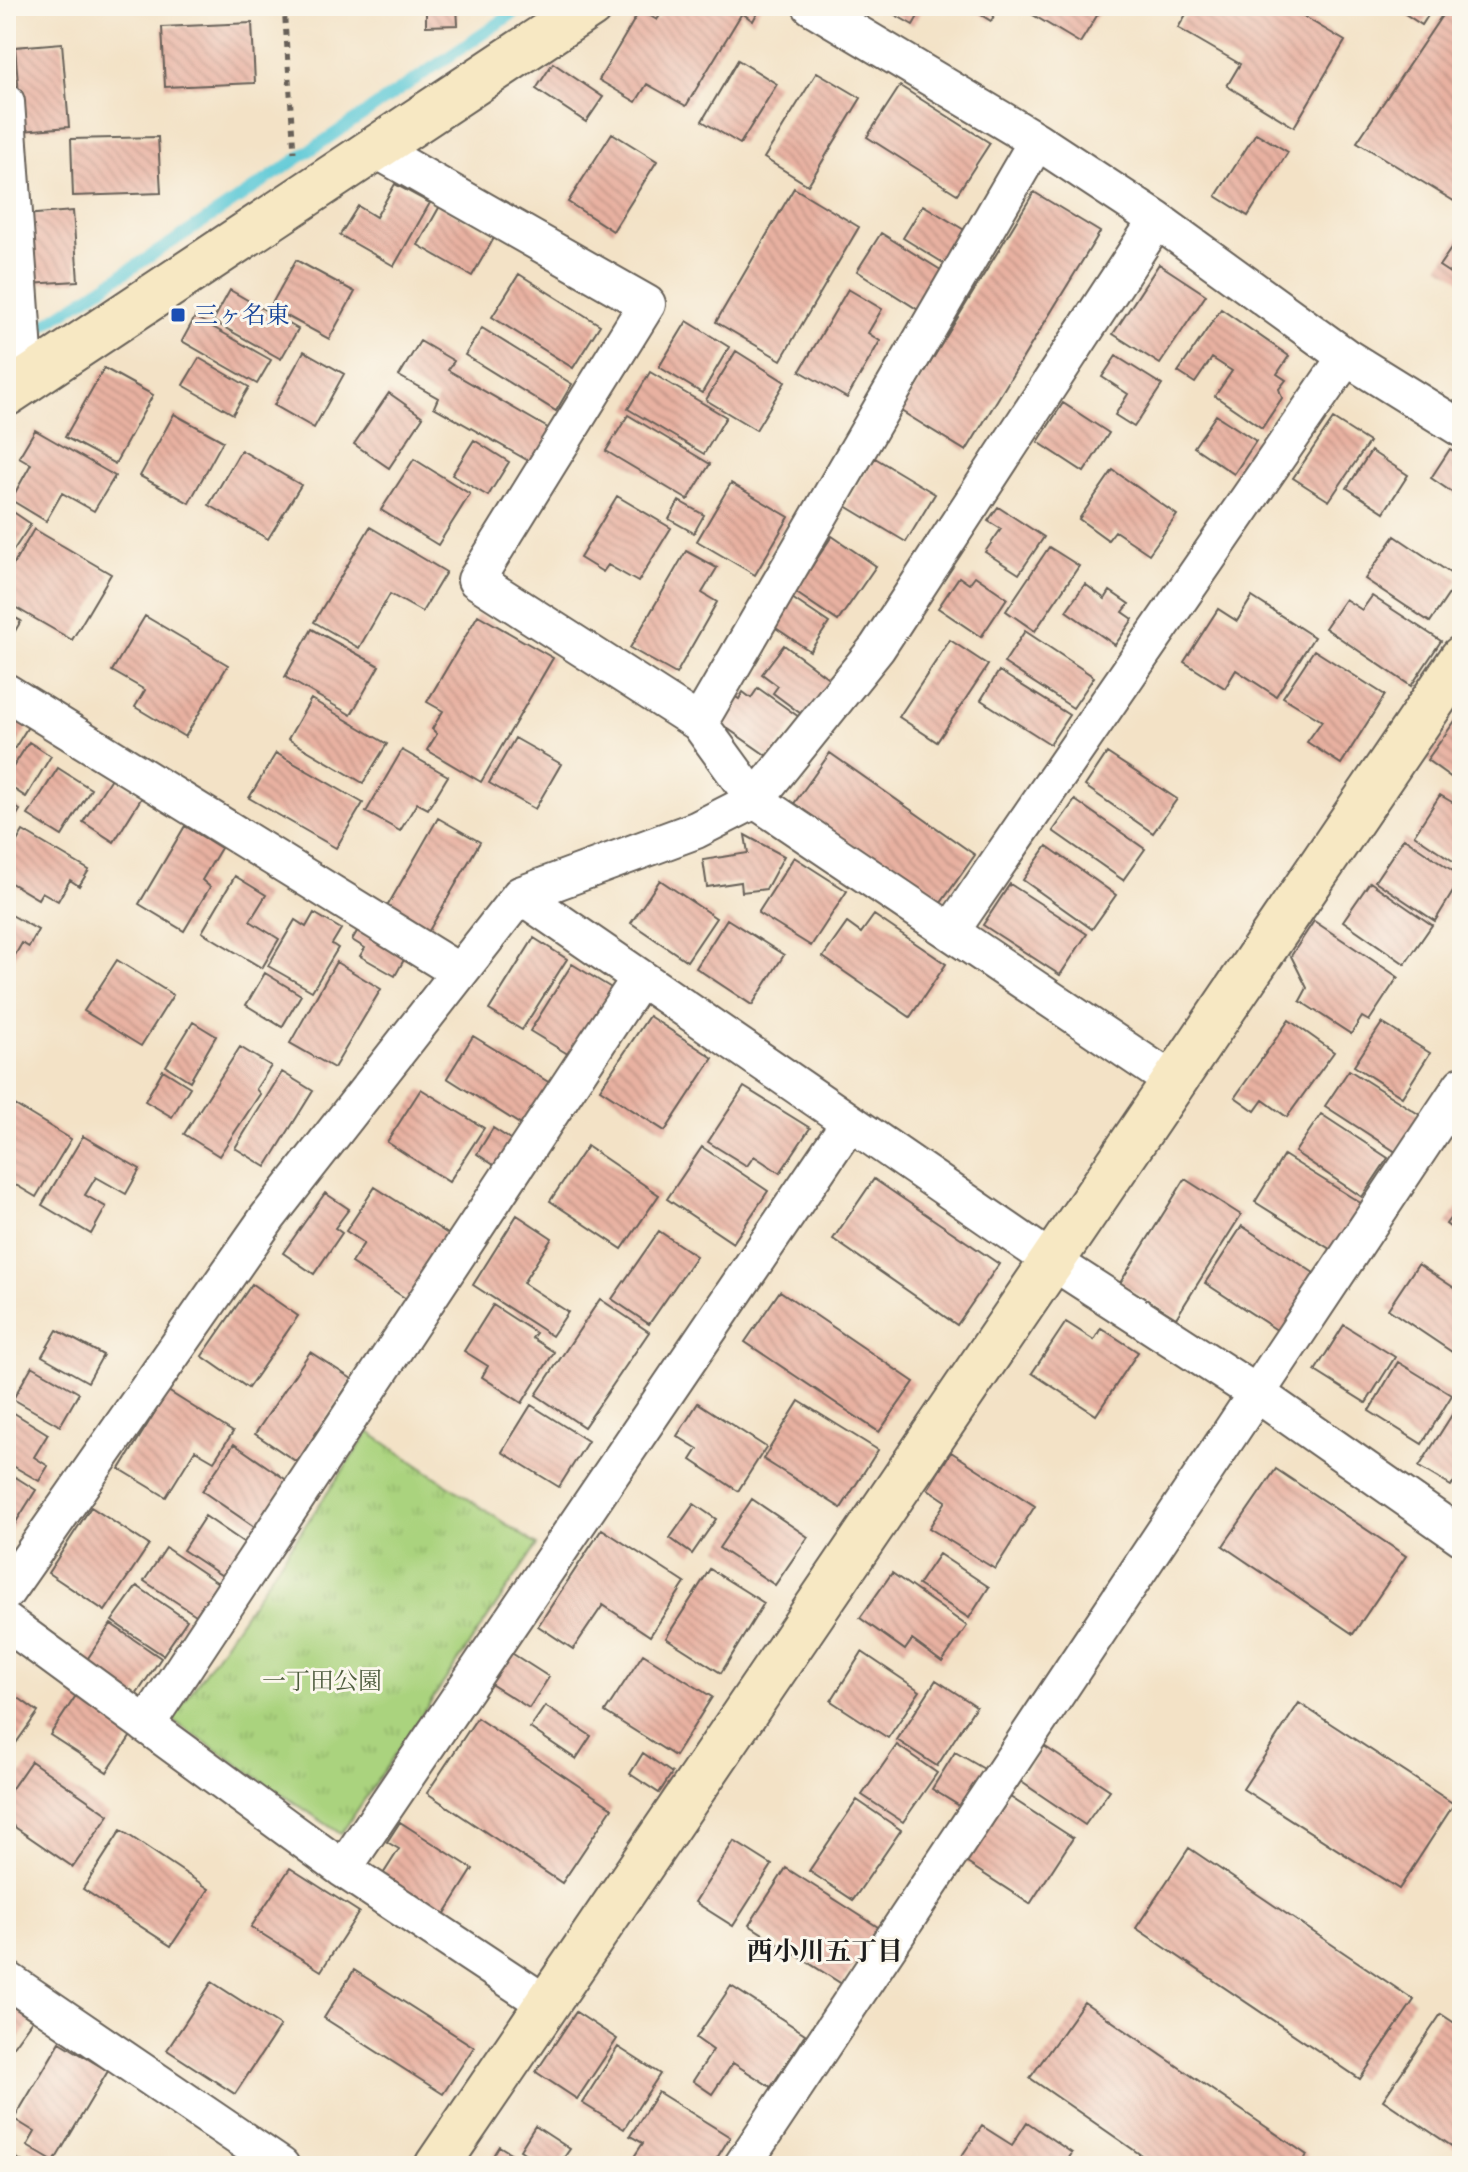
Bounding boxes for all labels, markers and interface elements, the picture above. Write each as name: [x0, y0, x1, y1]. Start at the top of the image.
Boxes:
place label: 三ヶ名東: [194, 300, 290, 330]
marker: 三ヶ名東: [169, 306, 187, 324]
park label: 一丁田公園: [262, 1666, 382, 1696]
district label: 西小川五丁目: [747, 1935, 903, 1967]

